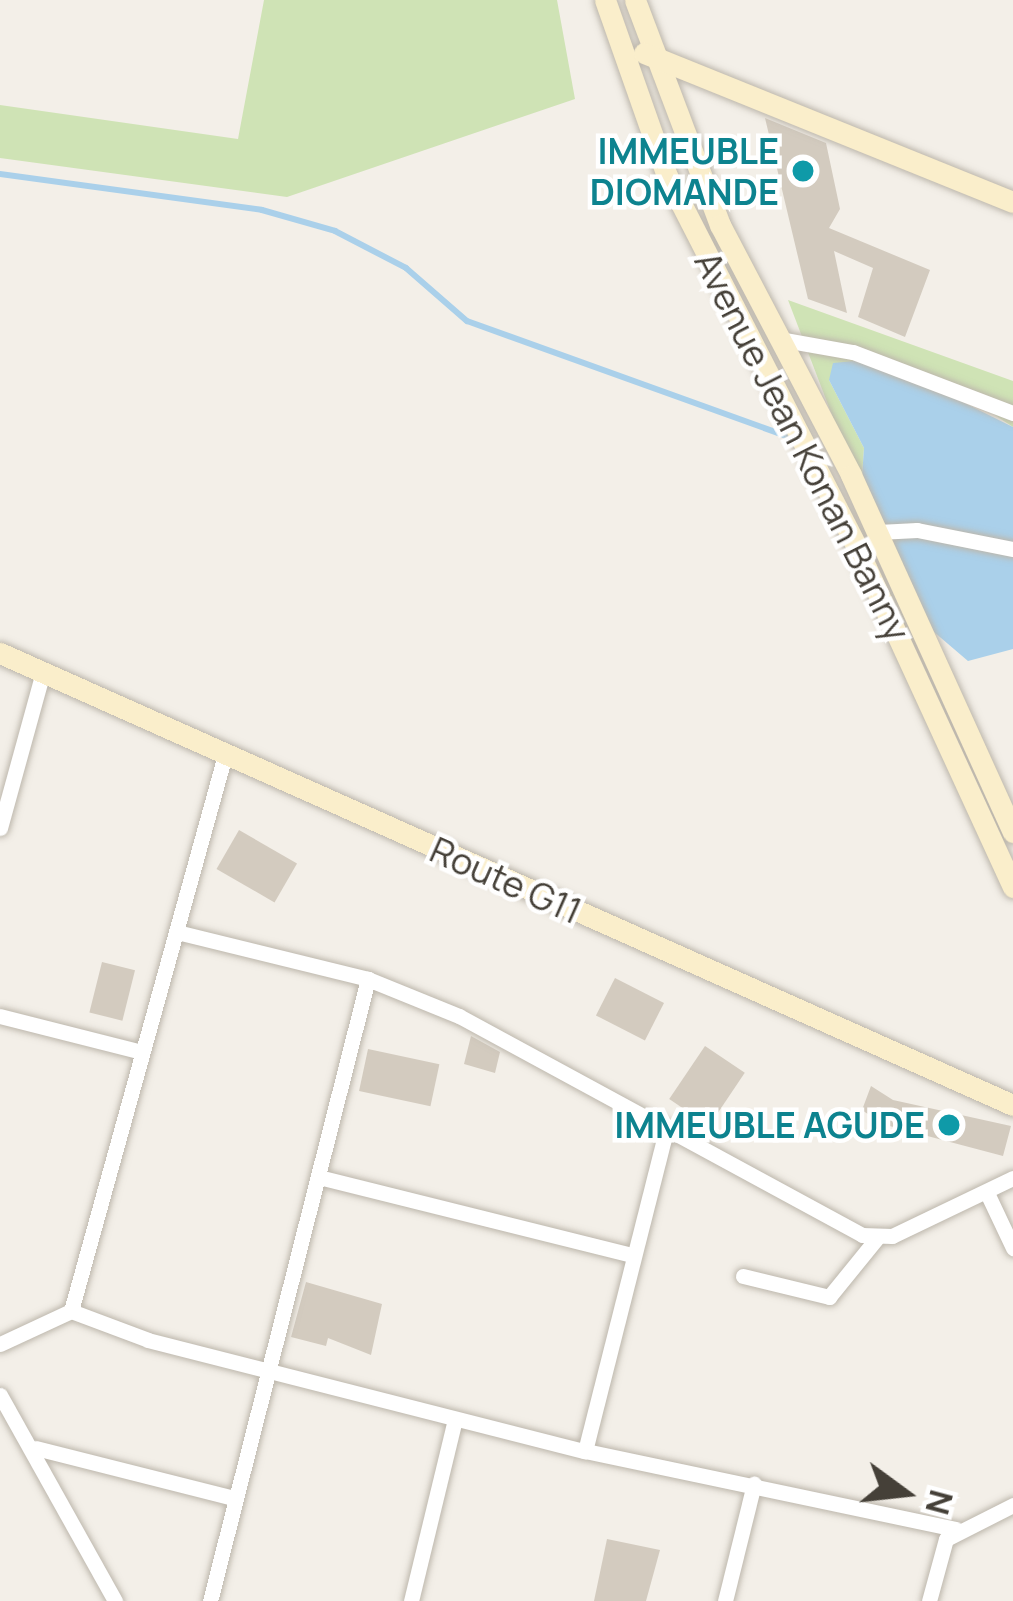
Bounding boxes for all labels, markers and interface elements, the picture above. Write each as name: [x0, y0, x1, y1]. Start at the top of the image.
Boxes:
place label: IMMEUBLE DIOMANDE: [590, 128, 779, 213]
marker: IMMEUBLE DIOMANDE: [790, 158, 816, 184]
street label: Avenue Jean Konan Banny: [686, 244, 920, 648]
street label: Route G11: [424, 828, 588, 932]
place label: IMMEUBLE AGUDE: [614, 1103, 925, 1147]
marker: IMMEUBLE AGUDE: [936, 1112, 962, 1138]
north arrow: [845, 1433, 965, 1553]
text: N: [915, 1485, 965, 1520]

